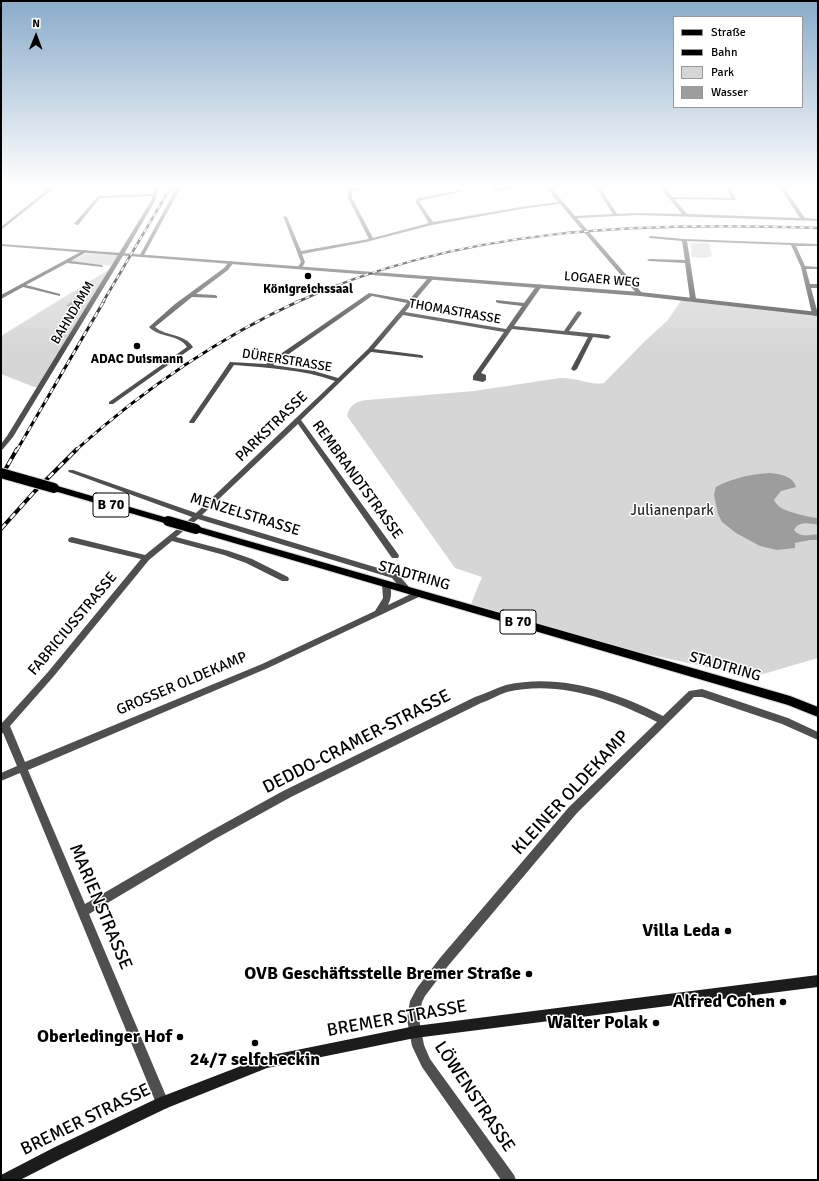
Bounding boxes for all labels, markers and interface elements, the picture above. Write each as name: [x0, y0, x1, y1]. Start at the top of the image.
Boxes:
north arrow: [16, 16, 56, 56]
legend: [673, 16, 803, 108]
text: N: [32, 17, 40, 30]
text: Straße: [711, 25, 746, 40]
text: Bahn: [711, 45, 737, 60]
text: Park: [711, 65, 734, 80]
text: Wasser: [711, 85, 748, 100]
street label: LOGAER WEG: [563, 269, 641, 291]
marker: Königreichssaal: [303, 271, 313, 281]
street label: BAHNDAMM: [48, 279, 98, 347]
place label: Königreichssaal: [263, 282, 353, 298]
street label: THOMASTRASSE: [408, 296, 502, 328]
marker: ADAC Duismann: [132, 341, 142, 351]
street label: DÜRERSTRASSE: [241, 346, 333, 376]
place label: ADAC Duismann: [91, 352, 183, 368]
street label: PARKSTRASSE: [232, 388, 312, 466]
street label: REMBRANDTSTRASSE: [308, 417, 406, 543]
street label: MENZELSTRASSE: [188, 490, 302, 540]
road number: B 70: [93, 493, 129, 517]
park label: Julianenpark: [630, 502, 714, 520]
street label: STADTRING: [376, 557, 452, 595]
street label: FABRICIUSSTRASSE: [25, 569, 121, 679]
road number: B 70: [500, 610, 536, 634]
street label: GROSSER OLDEKAMP: [114, 648, 250, 720]
street label: STADTRING: [687, 648, 763, 686]
street label: DEDDO-CRAMER-STRASSE: [259, 685, 455, 799]
street label: KLEINER OLDEKAMP: [508, 726, 634, 860]
street label: MARIENSTRASSE: [64, 841, 136, 973]
place label: Villa Leda: [642, 920, 720, 942]
marker: Villa Leda: [723, 926, 733, 936]
place label: OVB Geschäftsstelle Bremer Straße: [244, 963, 521, 985]
marker: OVB Geschäftsstelle Bremer Straße: [524, 969, 534, 979]
place label: Alfred Cohen: [673, 991, 775, 1013]
street label: BREMER STRASSE: [325, 996, 469, 1042]
marker: Alfred Cohen: [778, 997, 788, 1007]
place label: Walter Polak: [547, 1012, 648, 1034]
marker: Walter Polak: [651, 1018, 661, 1028]
place label: Oberledinger Hof: [37, 1026, 172, 1048]
marker: Oberledinger Hof: [175, 1032, 185, 1042]
marker: 24/7 selfcheckin: [250, 1038, 260, 1048]
street label: LÖWENSTRASSE: [429, 1038, 519, 1156]
place label: 24/7 selfcheckin: [190, 1049, 320, 1071]
street label: BREMER STRASSE: [18, 1079, 154, 1161]

